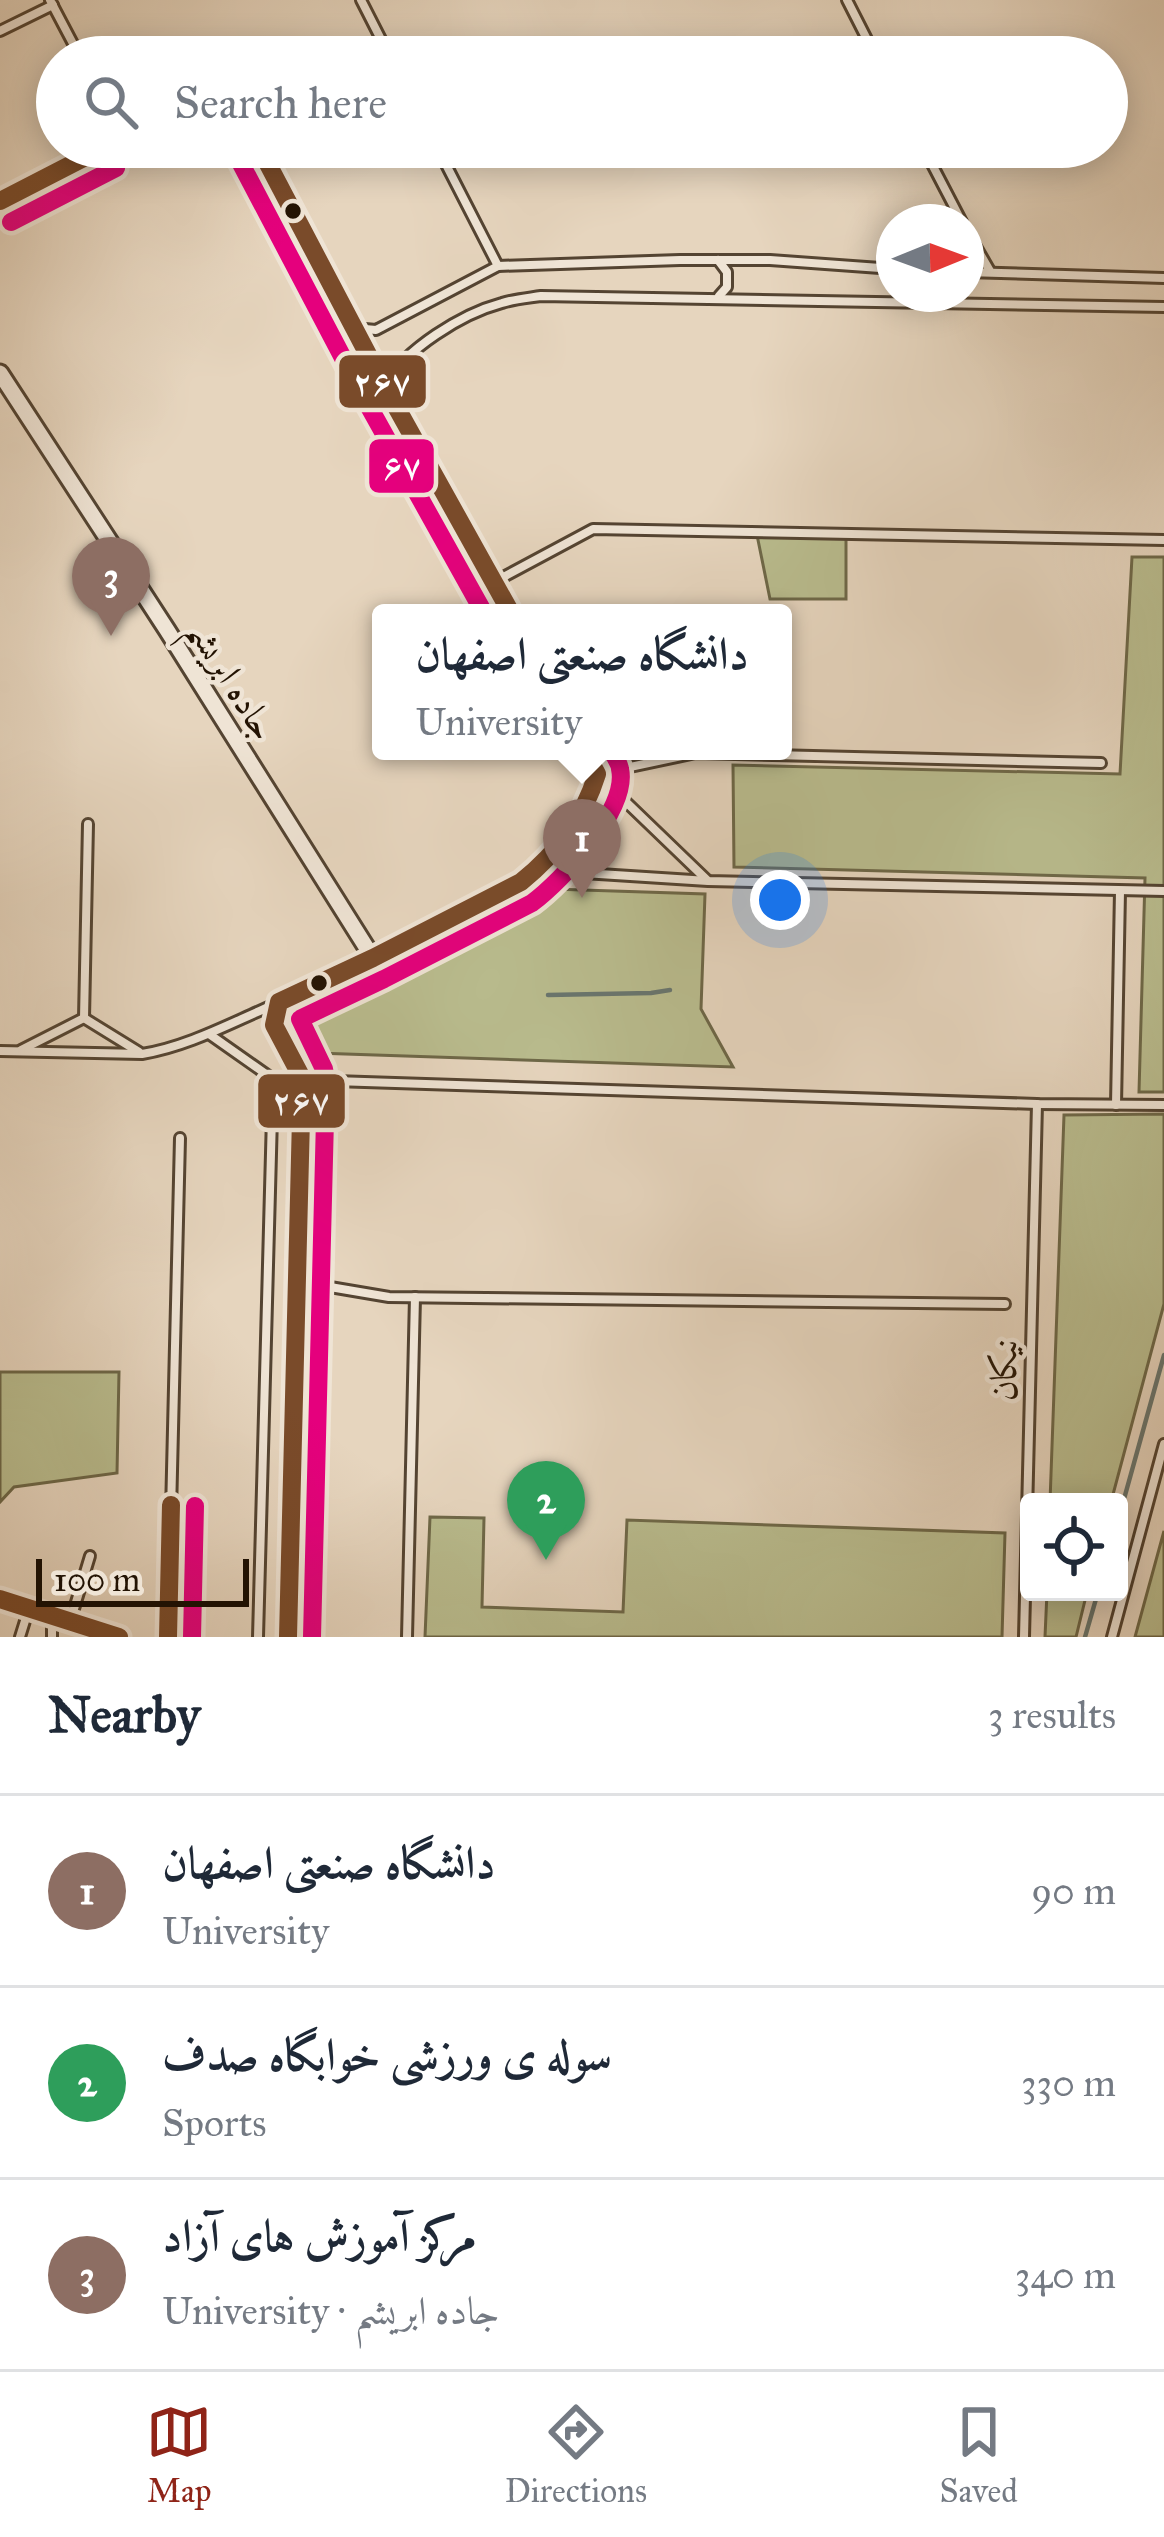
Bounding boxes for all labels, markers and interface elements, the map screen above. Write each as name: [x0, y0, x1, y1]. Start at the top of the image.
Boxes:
search box: [36, 36, 1128, 168]
icon: search: [78, 69, 144, 135]
text: Search here: [174, 75, 387, 130]
unlabelled marker: [282, 200, 304, 222]
north arrow: [876, 204, 984, 312]
line badge: ۲۶۷: [337, 353, 428, 410]
text: ۲۶۷: [353, 362, 411, 402]
line badge: ۶۷: [367, 437, 436, 495]
text: ۶۷: [383, 446, 421, 486]
pin: 3: [72, 537, 150, 636]
popup: [372, 604, 792, 760]
street label: جاده ابریشم: [167, 611, 286, 755]
text: دانشگاه صنعتی اصفهان: [415, 626, 749, 681]
text: University: [415, 698, 582, 746]
pin: 1: [543, 799, 621, 898]
your location: [750, 870, 810, 930]
unlabelled marker: [308, 972, 330, 994]
line badge: ۲۶۷: [256, 1072, 347, 1130]
text: ۲۶۷: [272, 1081, 330, 1121]
street label: نیکان: [981, 1338, 1027, 1402]
pin: 2: [507, 1461, 585, 1560]
map controls: [1020, 1493, 1128, 1601]
button: locate: [1020, 1493, 1128, 1601]
scale bar: [36, 1553, 249, 1606]
text: 100 m: [54, 1560, 140, 1600]
text: Nearby: [48, 1684, 200, 1746]
text: 3 results: [988, 1691, 1116, 1739]
text: دانشگاه صنعتی اصفهان: [162, 1835, 496, 1890]
text: 1: [79, 1867, 95, 1915]
text: 90 m: [1031, 1867, 1116, 1915]
text: University: [162, 1907, 329, 1955]
text: سوله ی ورزشی خوابگاه صدف: [162, 2027, 612, 2082]
text: 2: [77, 2059, 97, 2107]
text: 330 m: [1021, 2059, 1116, 2107]
text: Sports: [162, 2099, 266, 2147]
text: مرکز آموزش های آزاد: [162, 2208, 476, 2263]
text: 3: [79, 2251, 95, 2299]
text: 340 m: [1015, 2251, 1116, 2299]
text: University · جاده ابریشم: [162, 2287, 500, 2335]
tab: Map: [146, 2399, 212, 2511]
tab: Directions: [505, 2399, 647, 2511]
tab: Saved: [939, 2399, 1018, 2511]

